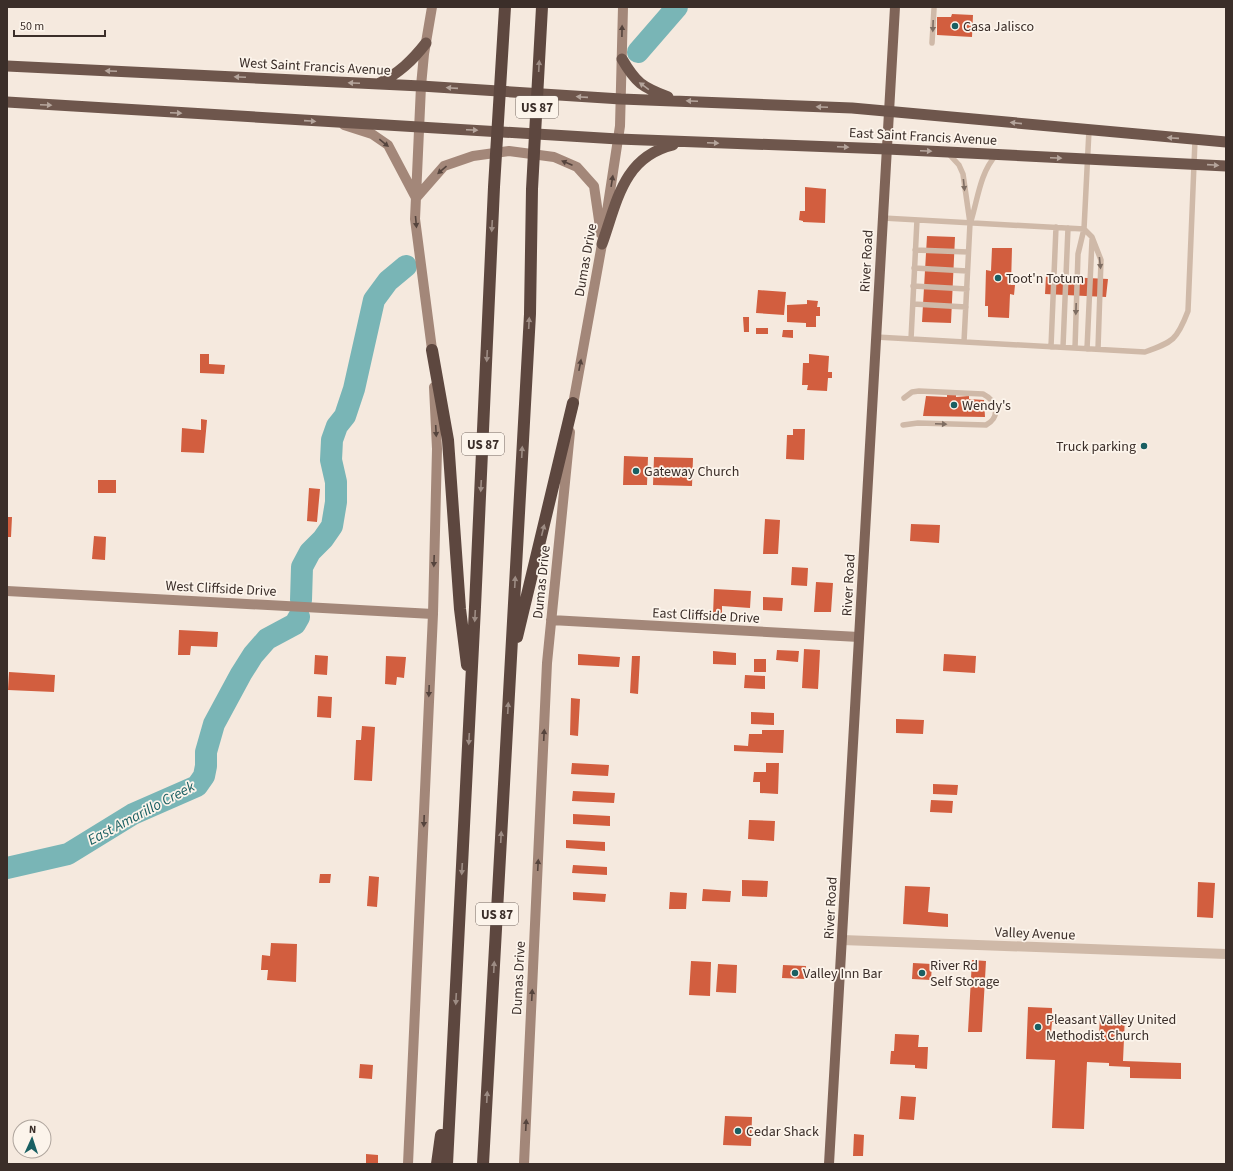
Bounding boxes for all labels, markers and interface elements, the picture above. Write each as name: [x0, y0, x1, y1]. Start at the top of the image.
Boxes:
scale bar: [14, 12, 105, 38]
place label: Casa Jalisco: [963, 17, 1034, 37]
text: 50 m: [20, 18, 44, 35]
one-way arrow: [930, 20, 936, 33]
marker: Casa Jalisco: [950, 21, 960, 31]
one-way arrow: [619, 24, 626, 37]
street label: West Saint Francis Avenue: [239, 53, 391, 81]
one-way arrow: [535, 60, 542, 72]
one-way arrow: [105, 67, 117, 74]
one-way arrow: [234, 74, 246, 81]
one-way arrow: [347, 80, 360, 86]
one-way arrow: [639, 82, 649, 90]
one-way arrow: [446, 85, 459, 92]
one-way arrow: [576, 93, 588, 100]
road number: US 87: [516, 96, 558, 118]
one-way arrow: [685, 98, 698, 104]
one-way arrow: [40, 101, 52, 108]
one-way arrow: [815, 104, 828, 110]
one-way arrow: [170, 109, 182, 116]
one-way arrow: [304, 117, 316, 124]
one-way arrow: [1010, 120, 1022, 126]
street label: East Saint Francis Avenue: [848, 123, 998, 151]
one-way arrow: [466, 127, 478, 134]
one-way arrow: [1167, 135, 1179, 142]
one-way arrow: [379, 138, 389, 147]
one-way arrow: [707, 140, 720, 146]
one-way arrow: [837, 144, 849, 151]
one-way arrow: [920, 148, 932, 155]
one-way arrow: [1050, 154, 1062, 161]
one-way arrow: [561, 160, 572, 166]
one-way arrow: [1207, 162, 1219, 169]
one-way arrow: [437, 165, 447, 174]
one-way arrow: [609, 175, 615, 187]
one-way arrow: [961, 179, 968, 191]
one-way arrow: [413, 216, 419, 228]
one-way arrow: [489, 220, 496, 232]
street label: Dumas Drive: [570, 222, 602, 298]
street label: River Road: [855, 229, 879, 293]
one-way arrow: [1097, 257, 1103, 269]
place label: Toot'n Totum: [1006, 269, 1084, 289]
marker: Toot'n Totum: [993, 273, 1003, 283]
one-way arrow: [1073, 303, 1079, 316]
one-way arrow: [526, 317, 533, 329]
one-way arrow: [483, 350, 490, 362]
one-way arrow: [577, 358, 583, 371]
place label: Wendy's: [962, 396, 1011, 416]
marker: Wendy's: [949, 400, 959, 410]
one-way arrow: [935, 421, 947, 428]
one-way arrow: [433, 425, 440, 437]
road number: US 87: [462, 433, 504, 455]
place label: Truck parking: [1056, 437, 1136, 457]
marker: Truck parking: [1139, 441, 1149, 451]
one-way arrow: [518, 446, 525, 458]
place label: Gateway Church: [644, 462, 739, 482]
marker: Gateway Church: [631, 466, 641, 476]
one-way arrow: [477, 480, 484, 492]
one-way arrow: [540, 524, 546, 536]
street label: Dumas Drive: [528, 544, 556, 620]
street label: River Road: [837, 553, 861, 617]
one-way arrow: [431, 555, 437, 568]
street label: West Cliffside Drive: [165, 576, 277, 602]
one-way arrow: [511, 576, 518, 588]
street label: East Cliffside Drive: [652, 603, 760, 629]
one-way arrow: [472, 610, 478, 623]
one-way arrow: [426, 685, 433, 697]
one-way arrow: [505, 701, 511, 714]
one-way arrow: [540, 729, 547, 741]
one-way arrow: [466, 733, 472, 746]
water label: East Amarillo Creek: [84, 776, 199, 851]
one-way arrow: [420, 815, 427, 827]
one-way arrow: [498, 830, 504, 843]
one-way arrow: [534, 859, 541, 871]
one-way arrow: [459, 863, 466, 875]
street label: River Road: [819, 876, 843, 940]
road number: US 87: [476, 903, 518, 925]
street label: Valley Avenue: [994, 923, 1076, 945]
street label: Dumas Drive: [507, 941, 531, 1015]
place label: River Rd Self Storage: [930, 956, 1000, 992]
one-way arrow: [491, 960, 497, 973]
place label: Valley Inn Bar: [803, 964, 883, 984]
marker: Valley Inn Bar: [790, 968, 800, 978]
marker: River Rd Self Storage: [917, 968, 927, 978]
one-way arrow: [528, 989, 535, 1001]
one-way arrow: [452, 993, 459, 1005]
place label: Pleasant Valley United Methodist Church: [1046, 1010, 1176, 1046]
marker: Pleasant Valley United Methodist Church: [1033, 1022, 1043, 1032]
one-way arrow: [483, 1091, 490, 1103]
north arrow: [12, 1119, 52, 1159]
one-way arrow: [522, 1119, 529, 1131]
text: N: [28, 1122, 37, 1137]
place label: Cedar Shack: [746, 1122, 819, 1142]
marker: Cedar Shack: [733, 1126, 743, 1136]

